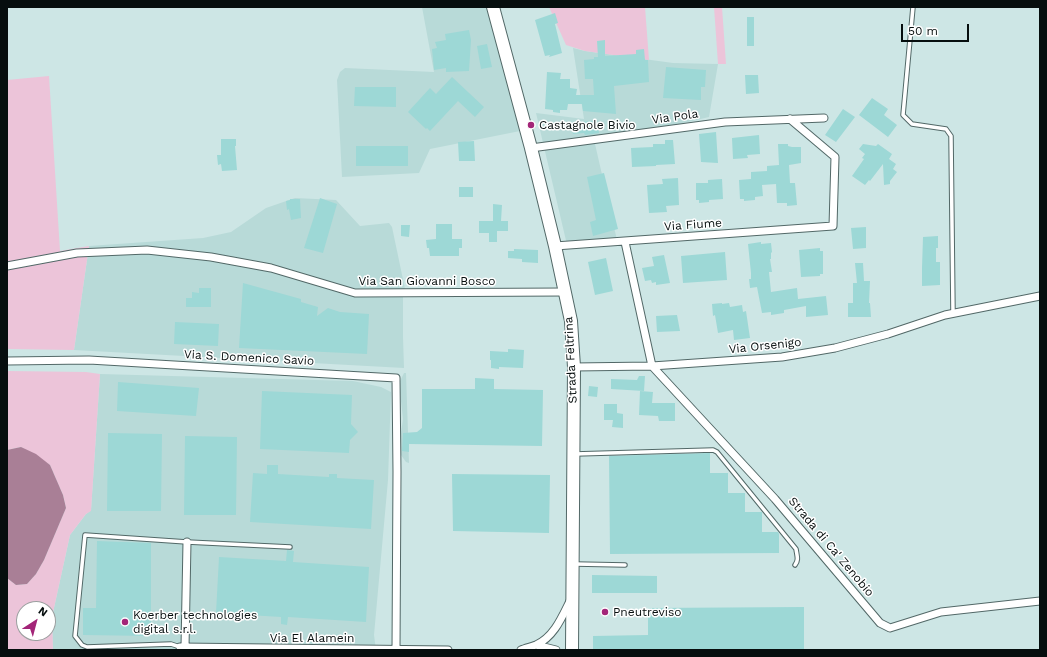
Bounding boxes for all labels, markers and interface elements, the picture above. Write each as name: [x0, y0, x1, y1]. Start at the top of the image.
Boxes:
scale bar: [903, 16, 971, 42]
text: 50 m: [908, 24, 938, 38]
street label: Via Pola: [651, 107, 699, 127]
place label: Castagnole Bivio: [539, 118, 636, 132]
marker: Castagnole Bivio: [526, 120, 536, 130]
street label: Via Fiume: [664, 216, 722, 234]
street label: Via San Giovanni Bosco: [358, 274, 496, 288]
street label: Strada Feltrina: [562, 316, 580, 404]
street label: Via Orsenigo: [728, 335, 802, 357]
street label: Via S. Domenico Savio: [183, 347, 315, 369]
street label: Strada di Ca' Zenobio: [785, 494, 877, 600]
north arrow: [16, 601, 56, 641]
text: N: [36, 604, 50, 619]
place label: Pneutreviso: [613, 605, 682, 619]
marker: Pneutreviso: [600, 607, 610, 617]
place label: Koerber technologies digital s.r.l.: [133, 608, 257, 636]
marker: Koerber technologies digital s.r.l.: [120, 617, 130, 627]
street label: Via El Alamein: [270, 631, 354, 645]

